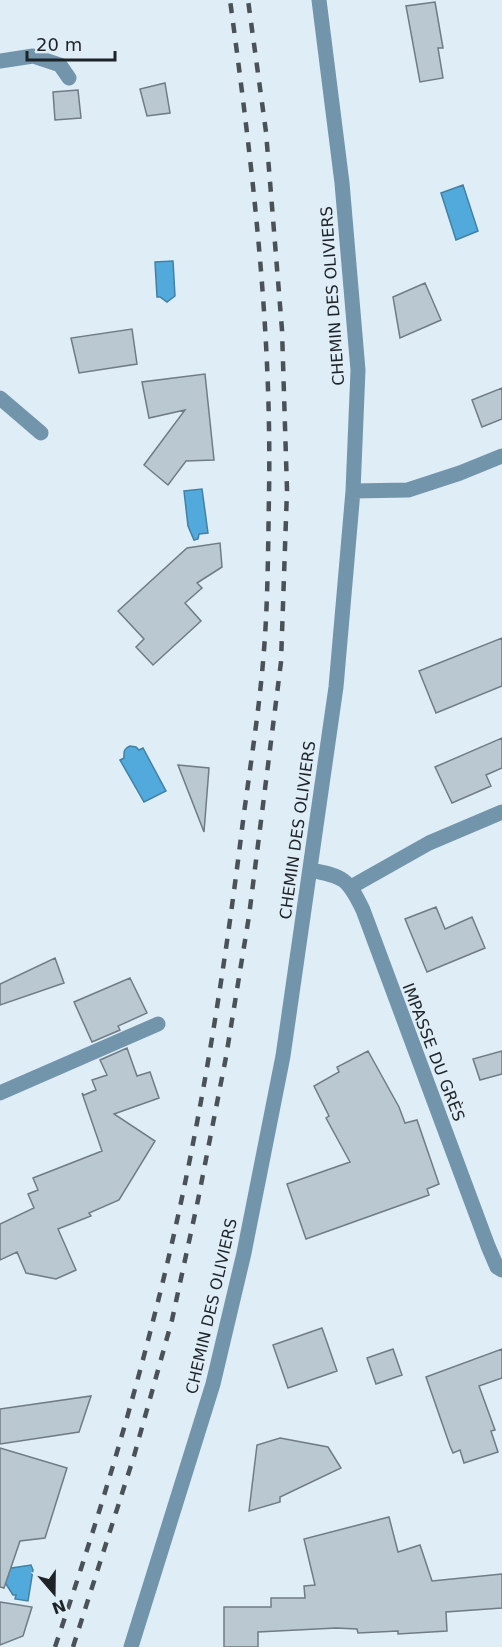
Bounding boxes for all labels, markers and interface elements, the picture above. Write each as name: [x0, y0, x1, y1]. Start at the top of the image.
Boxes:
scale bar: [27, 24, 116, 62]
text: 20 m: [36, 34, 82, 55]
street label: CHEMIN DES OLIVIERS: [317, 206, 348, 386]
street label: CHEMIN DES OLIVIERS: [276, 740, 319, 920]
street label: IMPASSE DU GRÈS: [398, 980, 469, 1124]
street label: CHEMIN DES OLIVIERS: [182, 1216, 241, 1396]
north arrow: [24, 1563, 84, 1623]
text: N: [49, 1595, 69, 1618]

